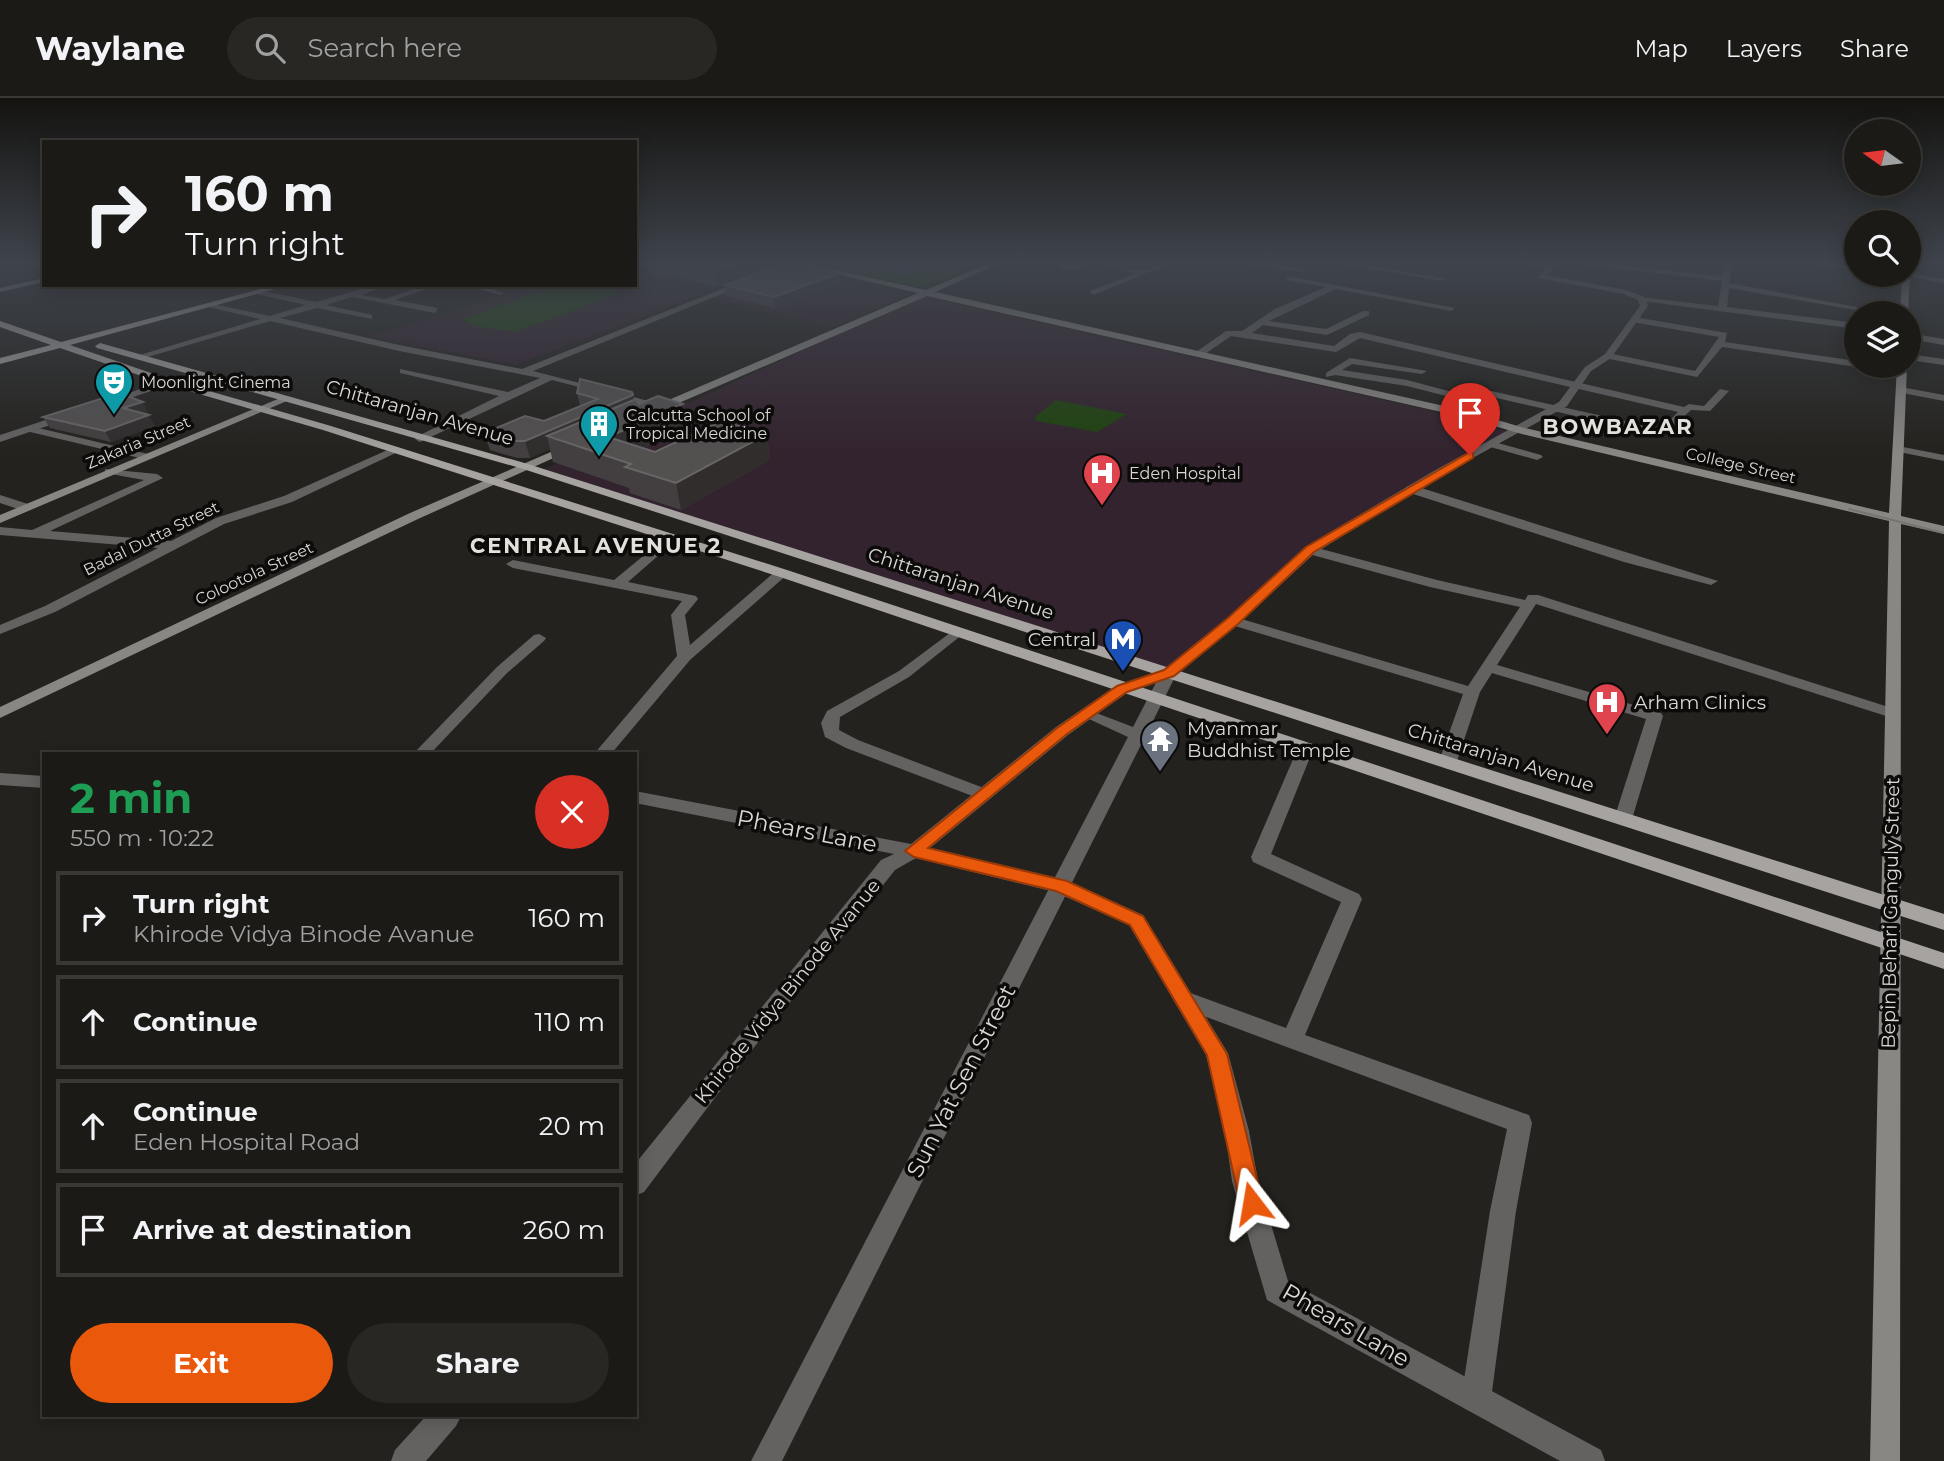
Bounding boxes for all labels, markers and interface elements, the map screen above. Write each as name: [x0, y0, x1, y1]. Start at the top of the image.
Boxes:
search box: [227, 17, 717, 80]
text: Waylane: [35, 28, 185, 68]
icon: search: [251, 29, 289, 67]
text: Search here: [307, 32, 462, 64]
text: Map: [1634, 34, 1688, 63]
text: Layers: [1726, 34, 1802, 63]
text: Share: [1840, 34, 1909, 63]
north arrow: [1844, 119, 1922, 196]
map controls: [1844, 119, 1921, 378]
text: 160 m: [185, 164, 334, 223]
icon: right: [70, 168, 161, 259]
button: search: [1844, 210, 1921, 287]
text: Turn right: [185, 224, 345, 263]
button: layers: [1844, 301, 1921, 378]
theatre icon: Moonlight Cinema: [93, 361, 135, 416]
place label: Moonlight Cinema: [141, 373, 291, 392]
street label: Chittaranjan Avenue: [323, 375, 516, 450]
pin: [1440, 383, 1500, 455]
icon: arrive: [1451, 394, 1489, 432]
building icon: Calcutta School of Tropical Medicine: [578, 403, 620, 458]
place label: Calcutta School of Tropical Medicine: [626, 406, 771, 443]
street label: Zakaria Street: [83, 412, 194, 473]
district label: BOWBAZAR: [1542, 414, 1694, 439]
street label: College Street: [1684, 444, 1798, 488]
hospital icon: Eden Hospital: [1081, 452, 1123, 507]
place label: Eden Hospital: [1129, 464, 1241, 483]
street label: Badal Dutta Street: [80, 497, 223, 580]
district label: CENTRAL AVENUE 2: [470, 533, 722, 558]
street label: Colootola Street: [192, 538, 317, 609]
street label: Chittaranjan Avenue: [865, 543, 1057, 624]
metro station icon: Central: [1102, 618, 1144, 673]
place label: Central: [1028, 628, 1096, 651]
hospital icon: Arham Clinics: [1586, 681, 1628, 736]
place label: Arham Clinics: [1634, 691, 1766, 714]
place label: Myanmar Buddhist Temple: [1187, 717, 1351, 762]
temple icon: Myanmar Buddhist Temple: [1139, 718, 1181, 773]
street label: Chittaranjan Avenue: [1405, 718, 1597, 797]
text: 2 min: [70, 772, 192, 824]
button: close: [535, 775, 609, 849]
street label: Bepin Behari Ganguly Street: [1877, 777, 1904, 1049]
street label: Phears Lane: [735, 804, 879, 858]
text: 550 m · 10:22: [70, 824, 214, 852]
street label: Khirode Vidya Binode Avanue: [690, 875, 885, 1108]
text: Turn right: [133, 888, 269, 920]
icon: right: [74, 899, 112, 937]
text: 160 m: [528, 902, 605, 934]
text: Khirode Vidya Binode Avanue: [133, 920, 474, 948]
street label: Sun Yat Sen Street: [900, 980, 1022, 1182]
icon: ahead: [74, 1003, 112, 1041]
text: Continue: [133, 1006, 258, 1038]
text: 110 m: [535, 1006, 605, 1038]
text: Continue: [133, 1096, 258, 1128]
icon: ahead: [74, 1107, 112, 1145]
text: 20 m: [539, 1110, 605, 1142]
text: Eden Hospital Road: [133, 1128, 360, 1156]
position arrow: [1215, 1166, 1289, 1240]
icon: arrive: [74, 1211, 112, 1249]
text: Arrive at destination: [133, 1214, 412, 1246]
text: 260 m: [523, 1214, 605, 1246]
street label: Phears Lane: [1277, 1277, 1415, 1373]
button: Exit: [70, 1323, 333, 1403]
button: Share: [347, 1323, 609, 1403]

